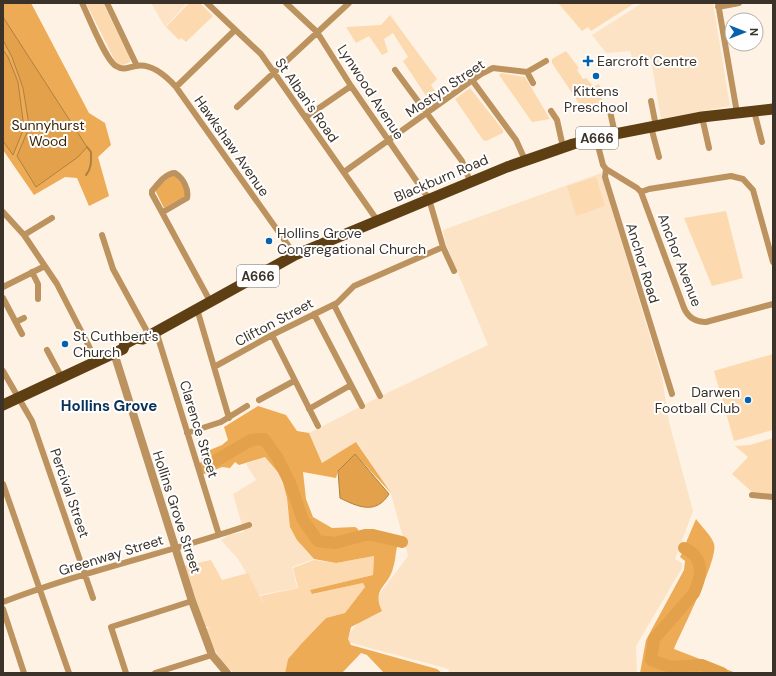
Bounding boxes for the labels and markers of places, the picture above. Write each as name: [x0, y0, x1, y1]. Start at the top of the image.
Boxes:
place label: Earcroft Centre: [597, 52, 697, 70]
marker: Earcroft Centre: [582, 55, 594, 67]
marker: Kittens Preschool: [591, 71, 601, 81]
place label: Kittens Preschool: [564, 82, 628, 116]
place label: Hollins Grove Congregational Church: [277, 224, 426, 258]
marker: Hollins Grove Congregational Church: [264, 236, 274, 246]
place label: St Cuthbert's Church: [73, 327, 159, 361]
marker: St Cuthbert's Church: [60, 339, 70, 349]
place label: Darwen Football Club: [655, 383, 740, 417]
marker: Darwen Football Club: [743, 395, 753, 405]

